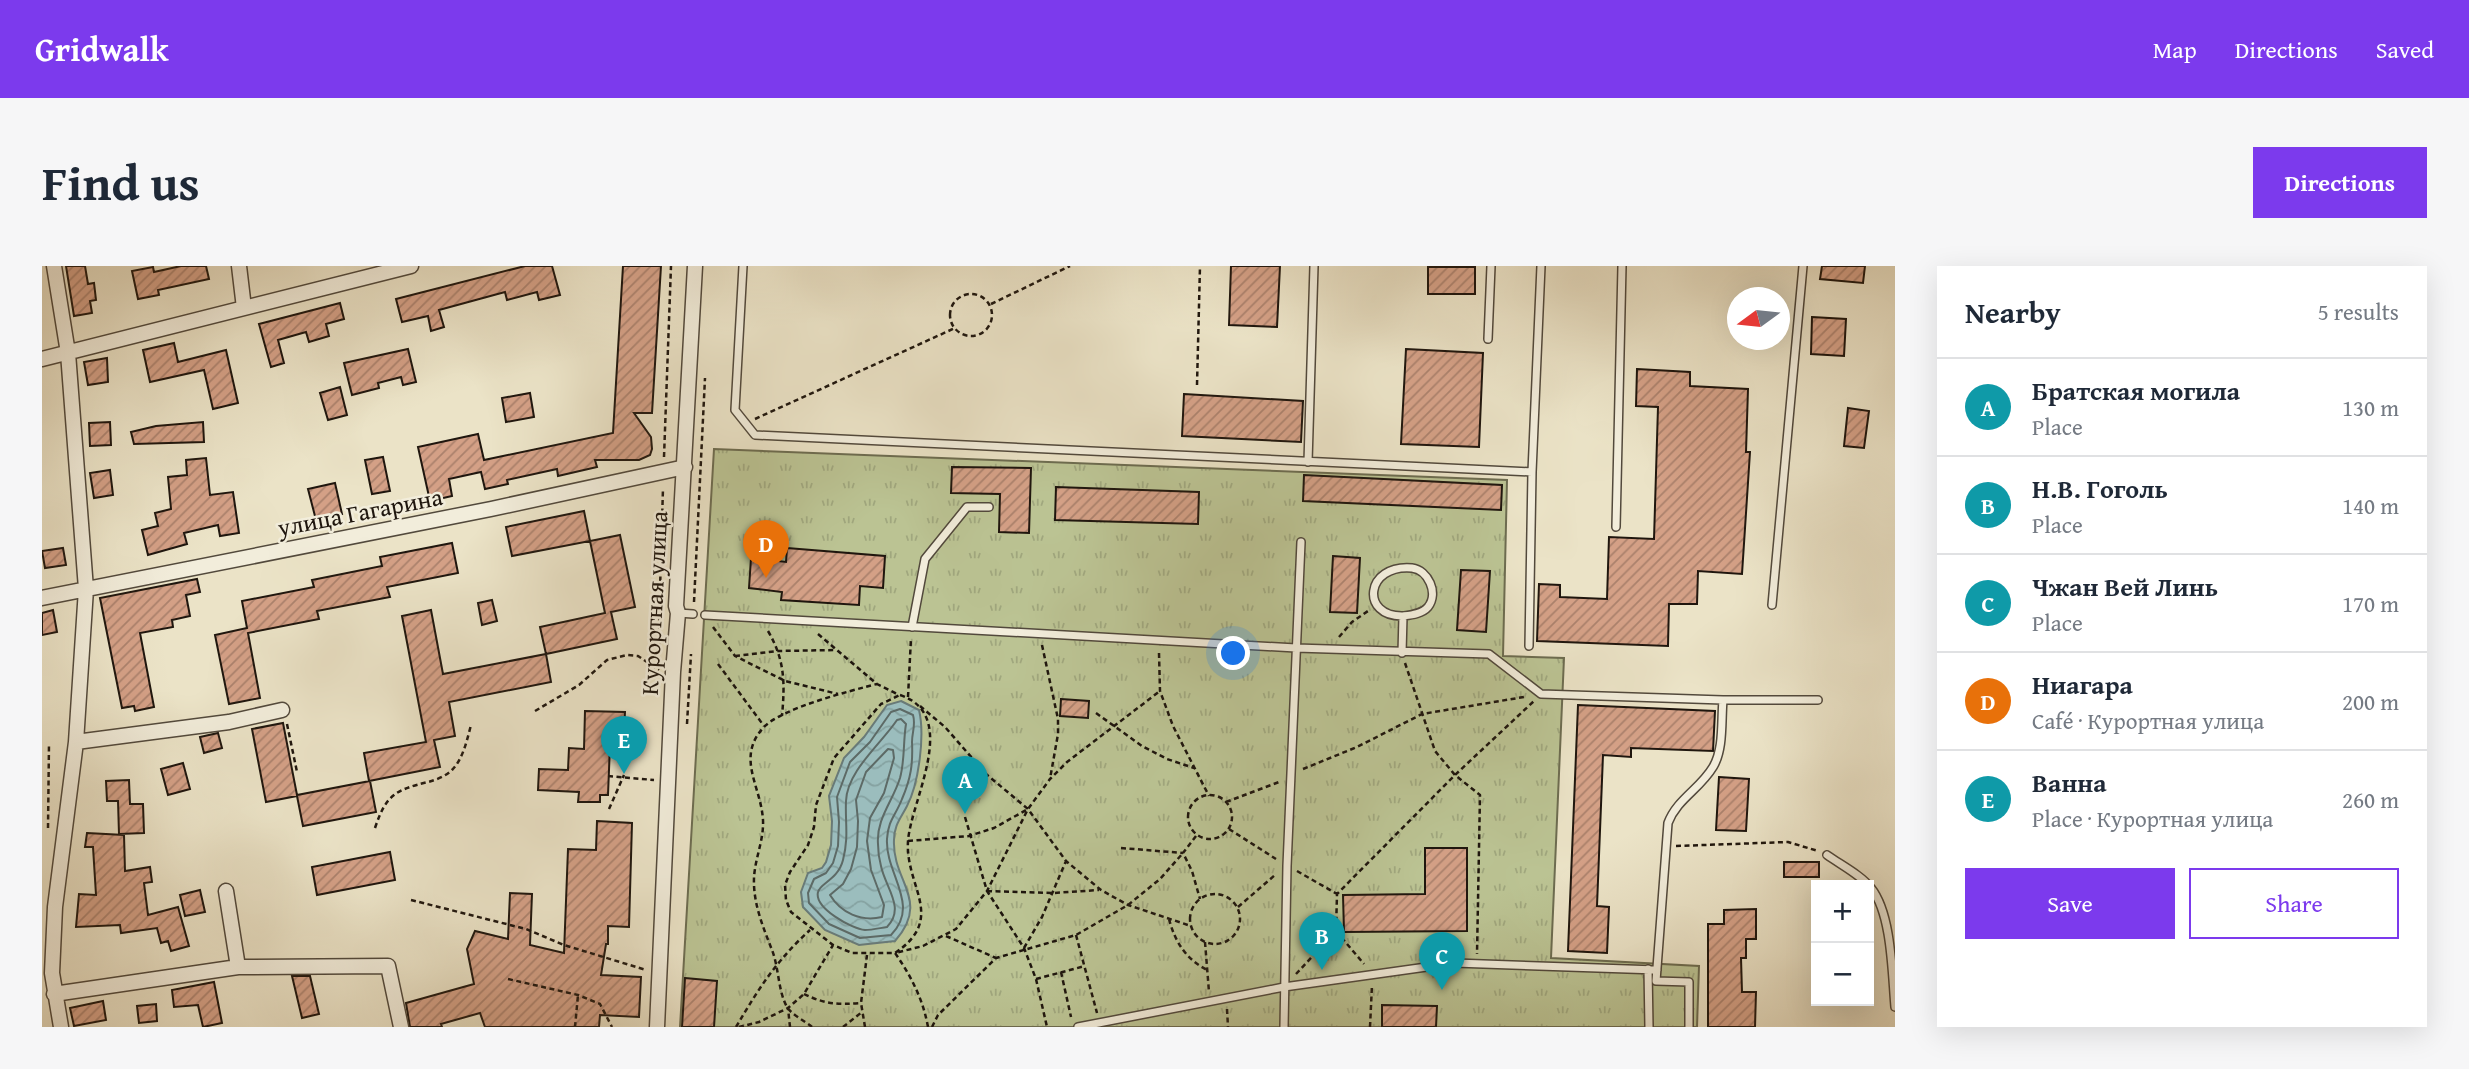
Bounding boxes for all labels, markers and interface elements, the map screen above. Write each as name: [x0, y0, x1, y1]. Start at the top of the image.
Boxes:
text: Gridwalk: [35, 25, 169, 73]
text: Map: [2153, 32, 2197, 67]
text: Directions: [2235, 32, 2338, 67]
text: Saved: [2376, 32, 2434, 67]
text: Find us: [42, 146, 200, 218]
button: Directions: [2253, 147, 2427, 218]
north arrow: [1727, 287, 1790, 350]
text: Nearby: [1965, 290, 2061, 334]
text: 5 results: [2318, 295, 2399, 328]
text: Братская могила: [2032, 371, 2240, 410]
text: A: [1981, 391, 1995, 424]
text: 130 m: [2342, 391, 2399, 424]
text: Place: [2032, 410, 2083, 443]
text: Н.В. Гоголь: [2032, 469, 2168, 508]
street label: улица Гагарина: [274, 479, 446, 545]
text: B: [1981, 489, 1995, 522]
text: 140 m: [2342, 489, 2399, 522]
text: Place: [2032, 508, 2083, 541]
street label: Курортная улица: [632, 510, 676, 696]
pin: D: [743, 520, 789, 578]
text: Чжан Вей Линь: [2032, 567, 2218, 606]
text: C: [1981, 587, 1995, 620]
text: 170 m: [2342, 587, 2399, 620]
text: Place: [2032, 606, 2083, 639]
your location: [1216, 636, 1250, 670]
text: Ниагара: [2032, 665, 2133, 704]
text: D: [1981, 685, 1995, 718]
text: 200 m: [2342, 685, 2399, 718]
text: Café · Курортная улица: [2032, 704, 2264, 737]
pin: E: [601, 716, 647, 774]
pin: A: [942, 756, 988, 814]
text: Ванна: [2032, 763, 2107, 802]
text: E: [1982, 783, 1994, 816]
text: 260 m: [2342, 783, 2399, 816]
text: Place · Курортная улица: [2032, 802, 2273, 835]
button: Save: [1965, 868, 2175, 939]
button: Share: [2189, 868, 2399, 939]
map controls: [1811, 880, 1874, 1006]
button: +: [1811, 880, 1874, 943]
pin: B: [1299, 912, 1345, 970]
pin: C: [1419, 932, 1465, 990]
button: −: [1811, 943, 1874, 1006]

